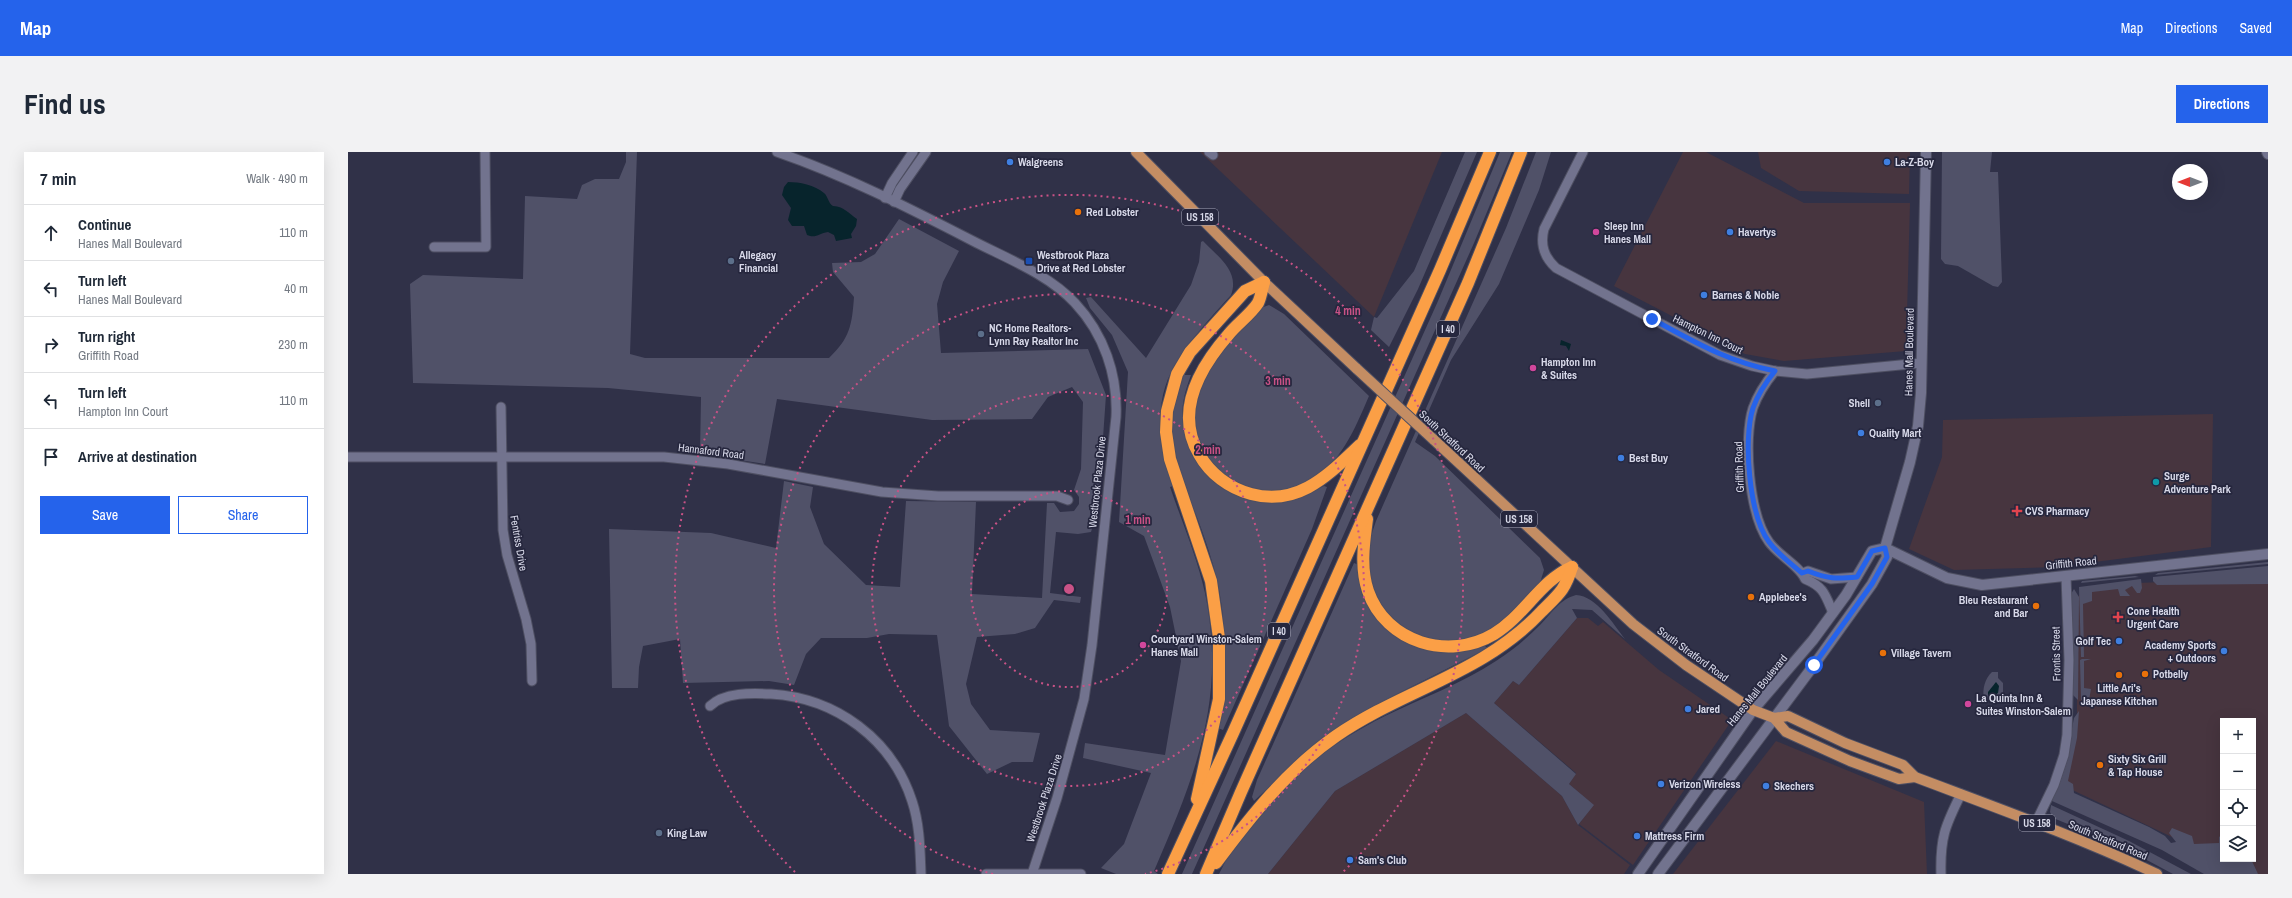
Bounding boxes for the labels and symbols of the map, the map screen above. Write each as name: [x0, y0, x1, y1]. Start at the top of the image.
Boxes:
place label: Walgreens: [1018, 155, 1063, 169]
place label: La-Z-Boy: [1895, 155, 1934, 169]
marker: Walgreens: [1005, 157, 1015, 167]
marker: La-Z-Boy: [1882, 157, 1892, 167]
north arrow: [2172, 164, 2208, 200]
place label: Red Lobster: [1086, 205, 1139, 219]
marker: Red Lobster: [1073, 207, 1083, 217]
road number: US 158: [1182, 209, 1218, 225]
place label: Sleep Inn Hanes Mall: [1604, 219, 1651, 246]
place label: Havertys: [1738, 225, 1776, 239]
marker: Sleep Inn Hanes Mall: [1591, 227, 1601, 237]
marker: Havertys: [1725, 227, 1735, 237]
place label: Allegacy Financial: [739, 248, 778, 275]
place label: Westbrook Plaza Drive at Red Lobster: [1037, 248, 1126, 275]
marker: Allegacy Financial: [726, 256, 736, 266]
marker: Westbrook Plaza Drive at Red Lobster: [1024, 256, 1034, 266]
place label: Barnes & Noble: [1712, 288, 1779, 302]
marker: Barnes & Noble: [1699, 290, 1709, 300]
text: 4 min: [1335, 303, 1361, 319]
street label: Hanes Mall Boulevard: [1901, 308, 1917, 396]
route end: [1643, 310, 1661, 328]
street label: Hampton Inn Court: [1671, 311, 1746, 357]
place label: NC Home Realtors- Lynn Ray Realtor Inc: [989, 321, 1078, 348]
road number: I 40: [1437, 321, 1459, 337]
marker: NC Home Realtors- Lynn Ray Realtor Inc: [976, 329, 986, 339]
place label: Hampton Inn & Suites: [1541, 355, 1596, 382]
marker: Hampton Inn & Suites: [1528, 363, 1538, 373]
text: 3 min: [1265, 373, 1291, 389]
place label: Shell: [1848, 396, 1870, 410]
marker: Shell: [1873, 398, 1883, 408]
street label: South Stratford Road: [1416, 407, 1488, 475]
place label: Quality Mart: [1869, 426, 1921, 440]
marker: Quality Mart: [1856, 428, 1866, 438]
street label: Westbrook Plaza Drive: [1085, 435, 1109, 529]
street label: Hannaford Road: [677, 440, 745, 462]
street label: Griffith Road: [1731, 441, 1747, 493]
text: 2 min: [1195, 442, 1221, 458]
place label: Best Buy: [1629, 451, 1668, 465]
marker: Best Buy: [1616, 453, 1626, 463]
place label: Surge Adventure Park: [2164, 469, 2232, 496]
marker: Surge Adventure Park: [2151, 477, 2161, 487]
place label: CVS Pharmacy: [2025, 504, 2089, 518]
marker: CVS Pharmacy: [2012, 506, 2022, 516]
road number: US 158: [1501, 511, 1537, 527]
text: 1 min: [1125, 512, 1151, 528]
street label: Fentriss Drive: [507, 514, 531, 572]
street label: Griffith Road: [2045, 553, 2097, 573]
centre of rings: [1062, 582, 1076, 596]
place label: Applebee's: [1759, 590, 1807, 604]
marker: Applebee's: [1746, 592, 1756, 602]
place label: Bleu Restaurant and Bar: [1959, 593, 2028, 620]
marker: Bleu Restaurant and Bar: [2031, 601, 2041, 611]
place label: Cone Health Urgent Care: [2127, 604, 2180, 631]
marker: Cone Health Urgent Care: [2112, 611, 2124, 623]
road number: I 40: [1268, 623, 1290, 639]
street label: South Stratford Road: [1655, 623, 1731, 685]
street label: Frontis Street: [2049, 626, 2063, 681]
place label: Courtyard Winston-Salem Hanes Mall: [1151, 632, 1262, 659]
place label: Golf Tec: [2076, 634, 2111, 648]
marker: Golf Tec: [2114, 636, 2124, 646]
place label: Academy Sports + Outdoors: [2145, 638, 2216, 665]
marker: Courtyard Winston-Salem Hanes Mall: [1138, 640, 1148, 650]
place label: Village Tavern: [1891, 646, 1951, 660]
marker: Academy Sports + Outdoors: [2219, 646, 2229, 656]
marker: Village Tavern: [1878, 648, 1888, 658]
street label: Hanes Mall Boulevard: [1724, 651, 1790, 729]
route start: [1805, 656, 1823, 674]
place label: Potbelly: [2153, 667, 2188, 681]
marker: Potbelly: [2140, 669, 2150, 679]
marker: Little Ari's Japanese Kitchen: [2114, 670, 2124, 680]
place label: Little Ari's Japanese Kitchen: [2081, 681, 2157, 708]
place label: La Quinta Inn & Suites Winston-Salem: [1976, 691, 2071, 718]
marker: La Quinta Inn & Suites Winston-Salem: [1963, 699, 1973, 709]
place label: Jared: [1696, 702, 1720, 716]
marker: Jared: [1683, 704, 1693, 714]
street label: Westbrook Plaza Drive: [1023, 752, 1065, 844]
place label: Sixty Six Grill & Tap House: [2108, 752, 2166, 779]
marker: Sixty Six Grill & Tap House: [2095, 760, 2105, 770]
place label: Verizon Wireless: [1669, 777, 1740, 791]
marker: Verizon Wireless: [1656, 779, 1666, 789]
place label: Skechers: [1774, 779, 1814, 793]
marker: Skechers: [1761, 781, 1771, 791]
road number: US 158: [2019, 815, 2055, 831]
street label: South Stratford Road: [2066, 817, 2150, 863]
place label: King Law: [667, 826, 707, 840]
marker: King Law: [654, 828, 664, 838]
place label: Mattress Firm: [1645, 829, 1704, 843]
marker: Mattress Firm: [1632, 831, 1642, 841]
place label: Sam's Club: [1358, 853, 1407, 867]
marker: Sam's Club: [1345, 855, 1355, 865]

